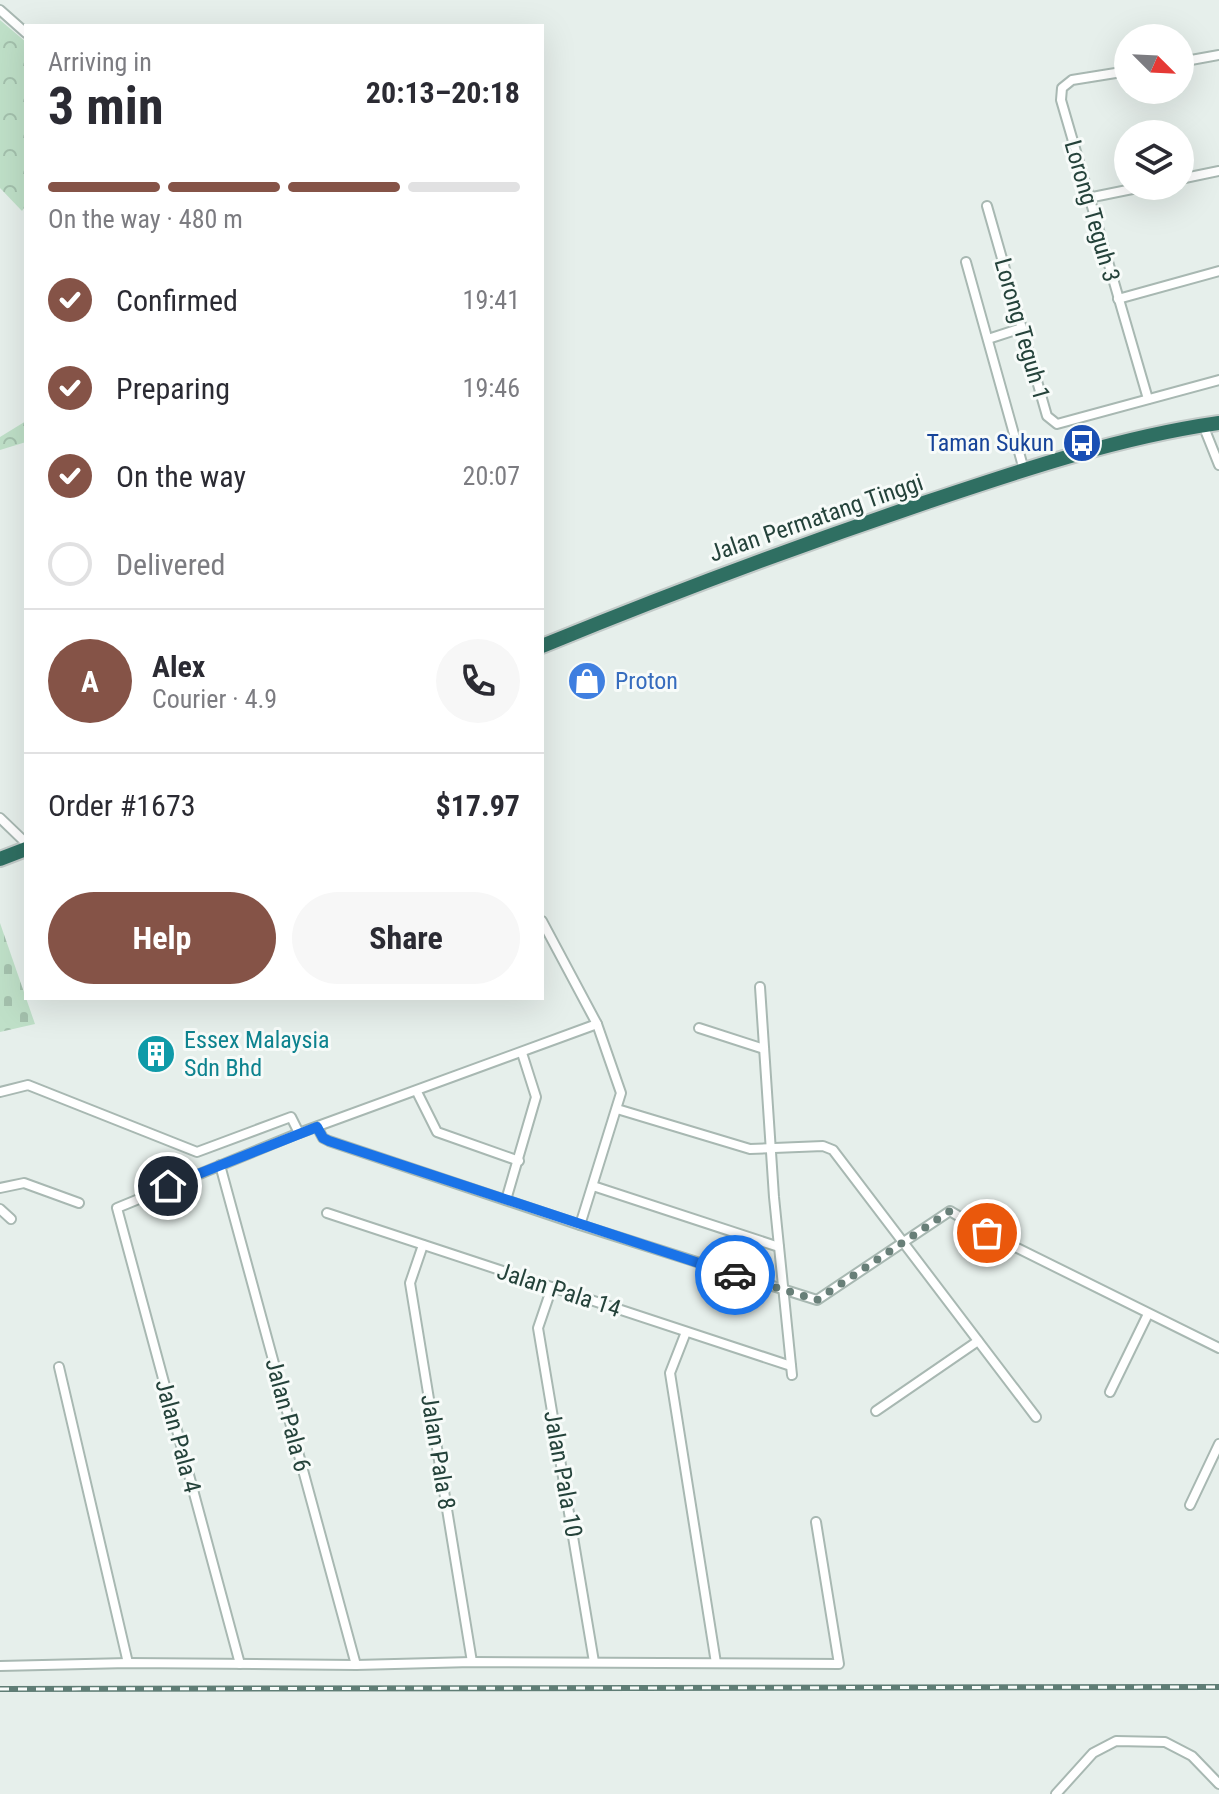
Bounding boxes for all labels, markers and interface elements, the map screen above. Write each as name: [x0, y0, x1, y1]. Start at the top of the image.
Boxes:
north arrow: [1114, 24, 1194, 104]
map controls: [1114, 24, 1194, 200]
text: Arriving in: [48, 47, 152, 77]
text: 20:13–20:18: [366, 75, 520, 110]
text: 3 min: [48, 76, 164, 137]
button: layers: [1114, 120, 1194, 200]
street label: Lorong Teguh 3: [1058, 137, 1126, 285]
text: On the way · 480 m: [48, 204, 243, 234]
street label: Lorong Teguh 1: [988, 255, 1056, 403]
icon: check: [48, 278, 92, 322]
text: Confirmed: [116, 283, 238, 318]
text: 19:41: [463, 285, 520, 315]
icon: check: [48, 366, 92, 410]
text: Preparing: [116, 371, 230, 406]
text: 19:46: [463, 373, 520, 403]
bus stop icon: Taman Sukun: [1061, 422, 1103, 464]
place label: Taman Sukun: [927, 429, 1054, 457]
icon: check: [48, 454, 92, 498]
text: On the way: [116, 459, 246, 494]
text: 20:07: [463, 461, 520, 491]
street label: Jalan Permatang Tinggi: [705, 468, 927, 568]
text: Delivered: [116, 547, 225, 582]
button: phone: [436, 639, 520, 723]
text: Alex: [152, 649, 205, 684]
shop icon: Proton: [566, 660, 608, 702]
text: A: [81, 664, 99, 699]
place label: Proton: [615, 667, 678, 695]
text: Courier · 4.9: [152, 684, 277, 714]
text: Order #1673: [48, 788, 196, 823]
text: $17.97: [435, 788, 520, 823]
button: Help: [48, 892, 276, 984]
button: Share: [292, 892, 520, 984]
place label: Essex Malaysia Sdn Bhd: [184, 1026, 330, 1082]
building icon: Essex Malaysia Sdn Bhd: [135, 1033, 177, 1075]
pin: [134, 1152, 202, 1220]
icon: home: [146, 1164, 190, 1208]
pin: [953, 1199, 1021, 1267]
icon: bag: [965, 1211, 1009, 1255]
courier: [695, 1235, 775, 1315]
icon: car: [713, 1253, 757, 1297]
street label: Jalan Pala 14: [494, 1257, 624, 1323]
street label: Jalan Pala 6: [259, 1355, 317, 1475]
street label: Jalan Pala 4: [149, 1376, 207, 1496]
street label: Jalan Pala 8: [415, 1392, 461, 1512]
street label: Jalan Pala 10: [538, 1408, 588, 1540]

